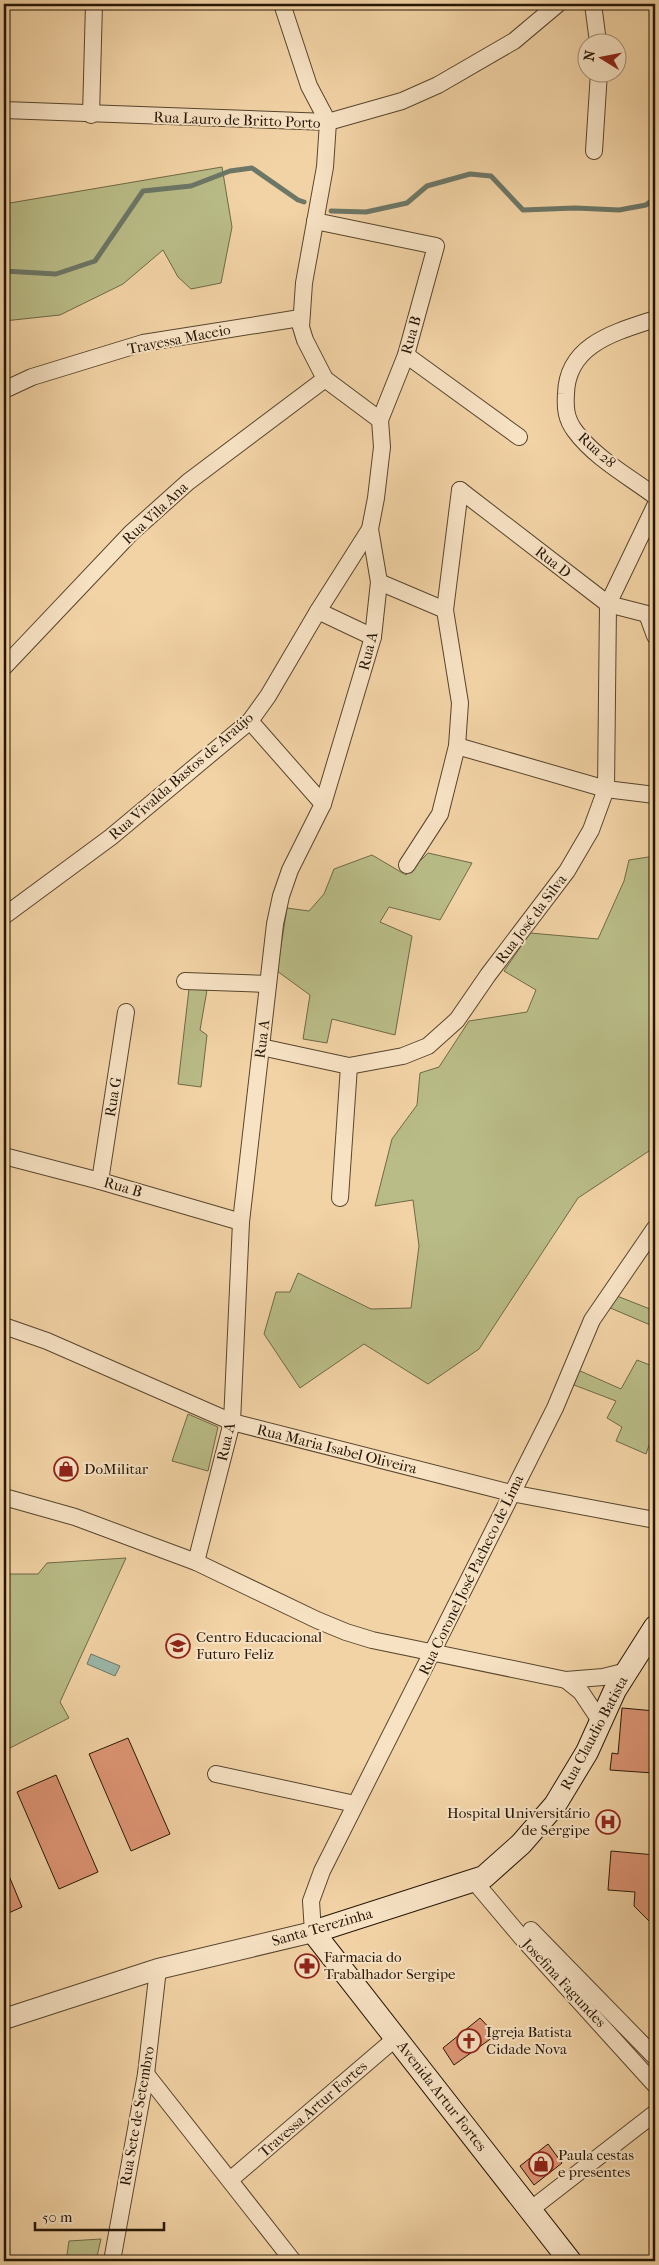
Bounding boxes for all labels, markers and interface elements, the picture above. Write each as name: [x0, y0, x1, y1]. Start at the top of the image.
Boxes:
north arrow: [576, 32, 626, 82]
text: N: [580, 49, 599, 63]
street label: Rua Lauro de Britto Porto: [153, 108, 321, 132]
street label: Rua B: [397, 314, 425, 356]
street label: Travessa Maceio: [126, 320, 232, 358]
street label: Rua 28: [574, 428, 620, 472]
street label: Rua Vila Ana: [118, 477, 192, 548]
street label: Rua D: [531, 542, 575, 582]
street label: Rua A: [355, 630, 382, 672]
street label: Rua Vivalda Bastos de Araújo: [105, 708, 257, 844]
street label: Rua José da Silva: [492, 870, 571, 967]
street label: Rua A: [251, 1018, 273, 1059]
street label: Rua G: [101, 1076, 125, 1118]
street label: Rua B: [102, 1173, 144, 1201]
street label: Rua Maria Isabel Oliveira: [255, 1420, 420, 1478]
street label: Rua A: [213, 1421, 239, 1463]
shop icon: DoMilitar: [53, 1456, 79, 1482]
place label: DoMilitar: [84, 1460, 149, 1478]
street label: Rua Coronel José Pacheco de Lima: [415, 1471, 528, 1678]
place label: Centro Educacional Futuro Feliz: [196, 1628, 322, 1663]
school or university icon: Centro Educacional Futuro Feliz: [165, 1633, 191, 1659]
street label: Rua Claudio Batista: [556, 1672, 632, 1793]
place label: Hospital Universitário de Sergipe: [447, 1804, 591, 1839]
hospital icon: Hospital Universitário de Sergipe: [595, 1809, 621, 1835]
street label: Santa Terezinha: [270, 1904, 375, 1950]
street label: Josefina Fagundes: [518, 1934, 610, 2031]
place label: Farmacia do Trabalhador Sergipe: [324, 1948, 456, 1983]
pharmacy icon: Farmacia do Trabalhador Sergipe: [294, 1953, 320, 1979]
place label: Igreja Batista Cidade Nova: [486, 2023, 573, 2058]
church icon: Igreja Batista Cidade Nova: [456, 2028, 482, 2054]
street label: Avenida Artur Fortes: [393, 2036, 491, 2155]
street label: Rua Sete de Setembro: [116, 2045, 158, 2187]
street label: Travessa Artur Fortes: [255, 2057, 371, 2161]
place label: Paula cestas e presentes: [558, 2146, 634, 2181]
shop icon: Paula cestas e presentes: [528, 2151, 554, 2177]
scale bar: [35, 2200, 164, 2232]
text: 50 m: [42, 2208, 73, 2226]

